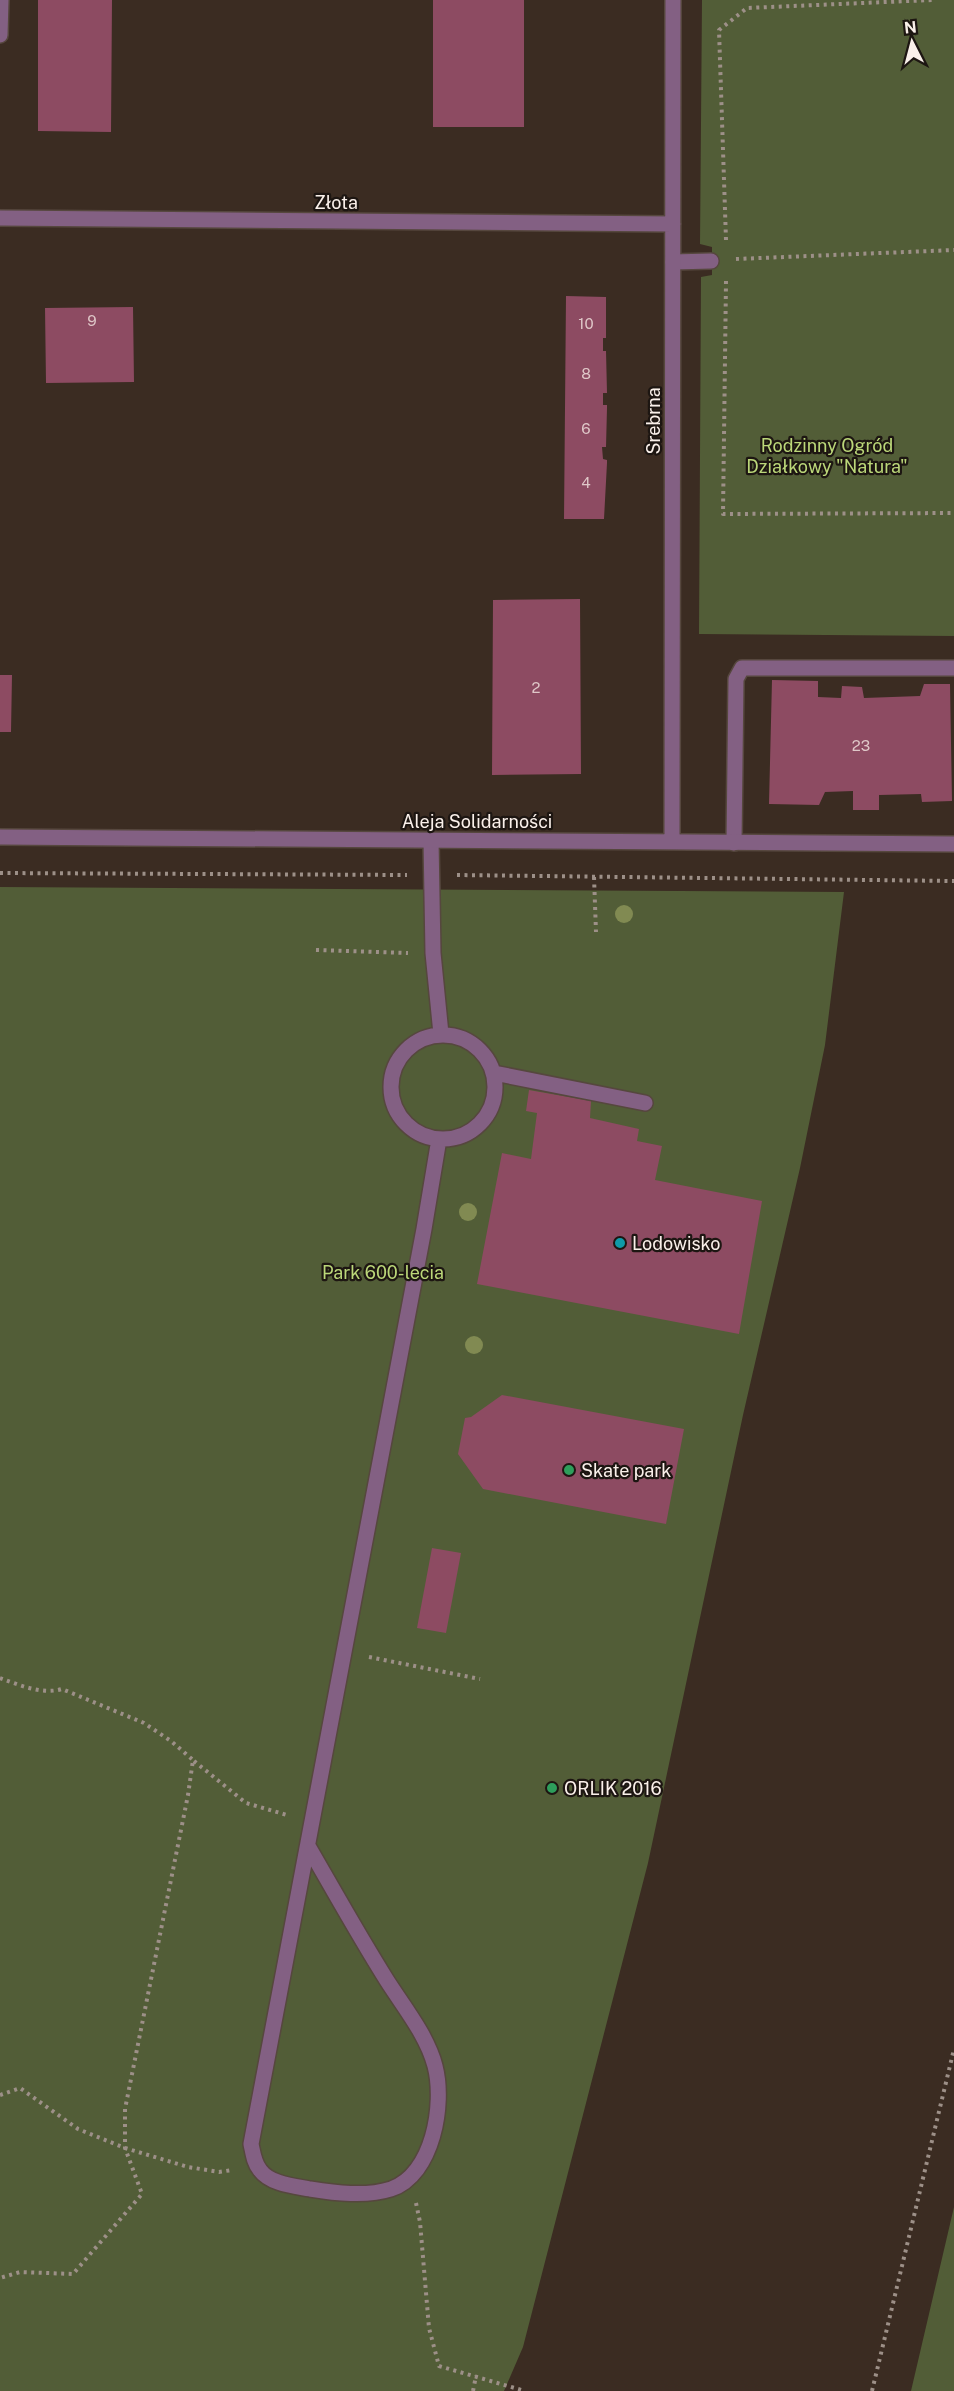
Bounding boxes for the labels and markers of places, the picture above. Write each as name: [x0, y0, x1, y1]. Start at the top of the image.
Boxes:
place label: Lodowisko: [632, 1233, 720, 1254]
marker: Lodowisko: [613, 1236, 627, 1250]
place label: Skate park: [581, 1460, 671, 1481]
marker: Skate park: [562, 1463, 576, 1477]
place label: ORLIK 2016: [564, 1778, 662, 1799]
marker: ORLIK 2016: [545, 1781, 559, 1795]

